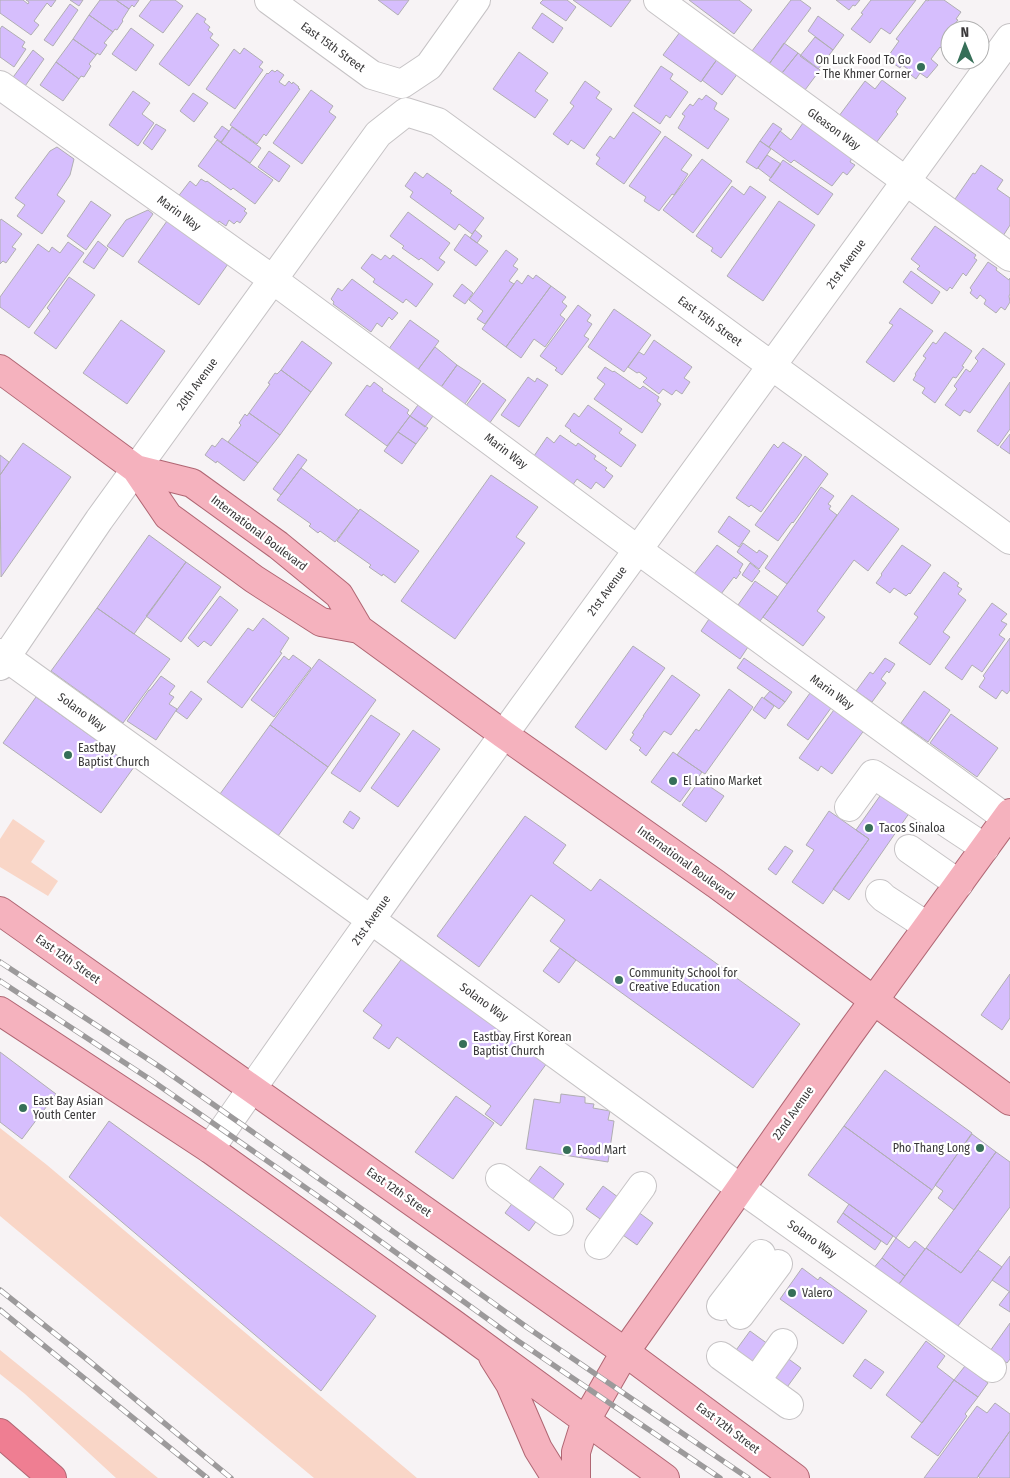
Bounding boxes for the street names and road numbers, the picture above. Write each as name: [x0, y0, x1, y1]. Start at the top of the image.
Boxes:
street label: East 15th Street: [298, 19, 368, 75]
street label: Gleason Way: [805, 105, 864, 153]
street label: Marin Way: [154, 193, 204, 234]
street label: 21st Avenue: [823, 237, 869, 291]
street label: East 15th Street: [675, 293, 745, 349]
street label: 20th Avenue: [174, 355, 221, 413]
street label: Marin Way: [482, 430, 531, 472]
street label: International Boulevard: [208, 492, 310, 574]
street label: 21st Avenue: [584, 564, 630, 618]
street label: Marin Way: [807, 672, 857, 713]
street label: Solano Way: [55, 690, 109, 735]
street label: International Boulevard: [635, 823, 737, 903]
street label: 21st Avenue: [349, 892, 393, 948]
street label: East 12th Street: [33, 932, 103, 986]
street label: Solano Way: [457, 980, 511, 1025]
street label: 22nd Avenue: [769, 1083, 817, 1143]
street label: East 12th Street: [364, 1165, 434, 1219]
street label: Solano Way: [785, 1217, 840, 1261]
street label: East 12th Street: [694, 1400, 762, 1456]

